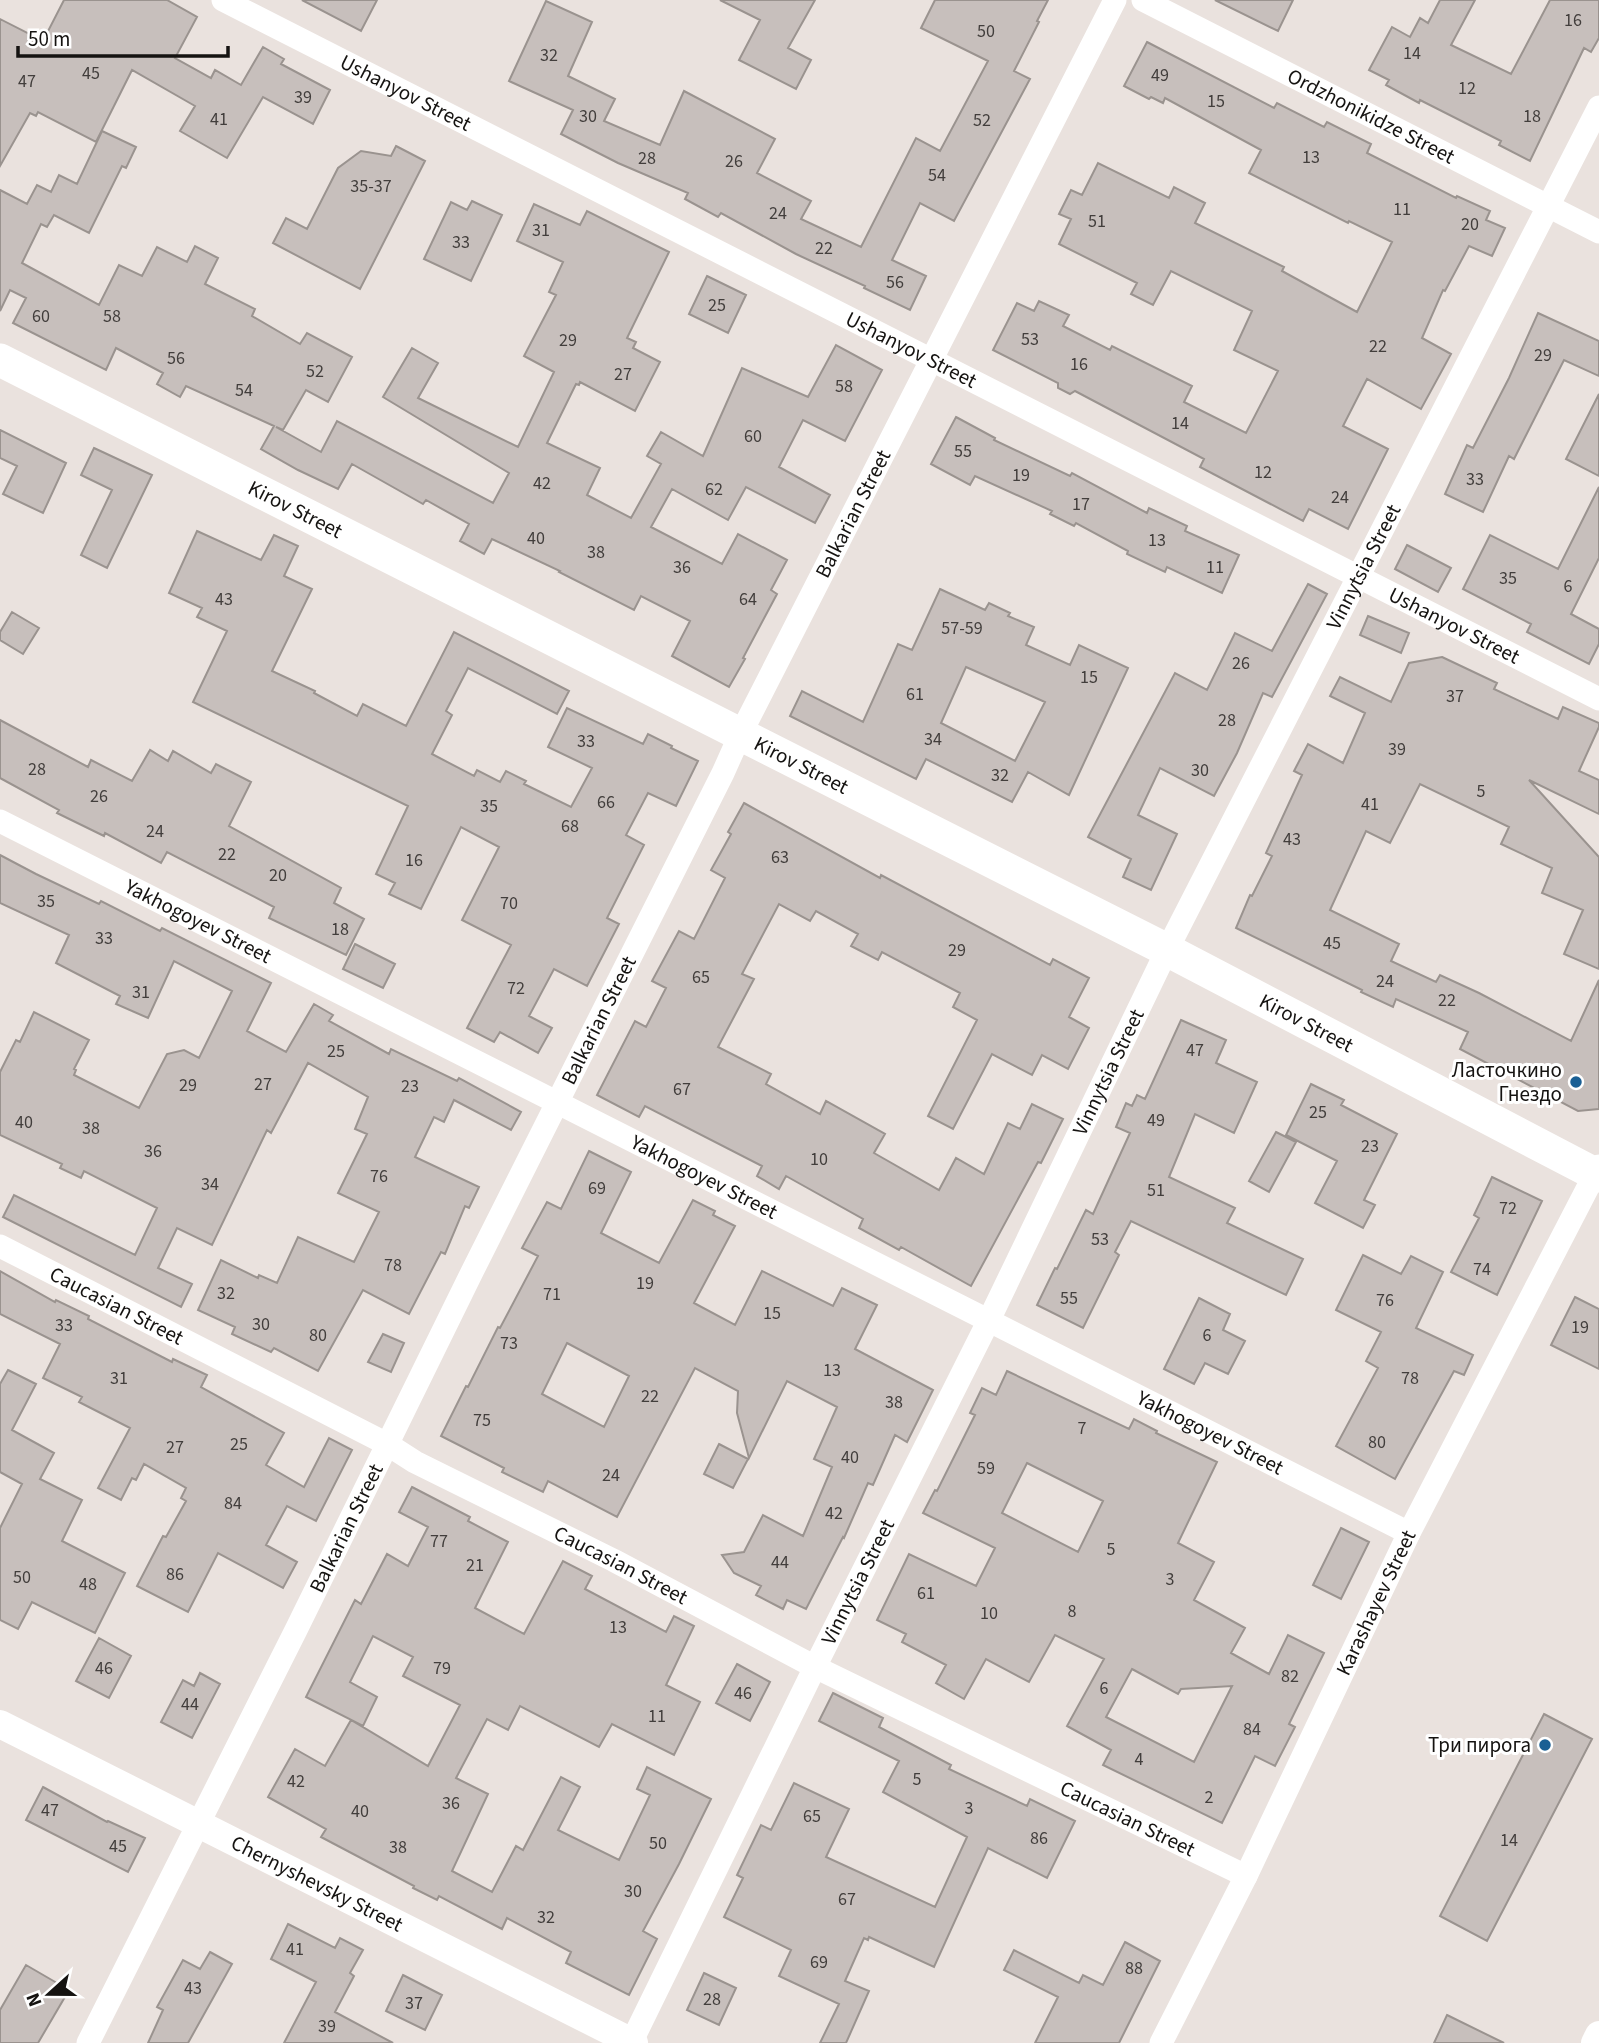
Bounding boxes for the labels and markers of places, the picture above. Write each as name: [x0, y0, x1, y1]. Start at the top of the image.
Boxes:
place label: Ласточкино Гнездо: [1452, 1055, 1562, 1109]
marker: Ласточкино Гнездо: [1568, 1074, 1584, 1090]
place label: Три пирога: [1428, 1730, 1531, 1760]
marker: Три пирога: [1537, 1737, 1553, 1753]

